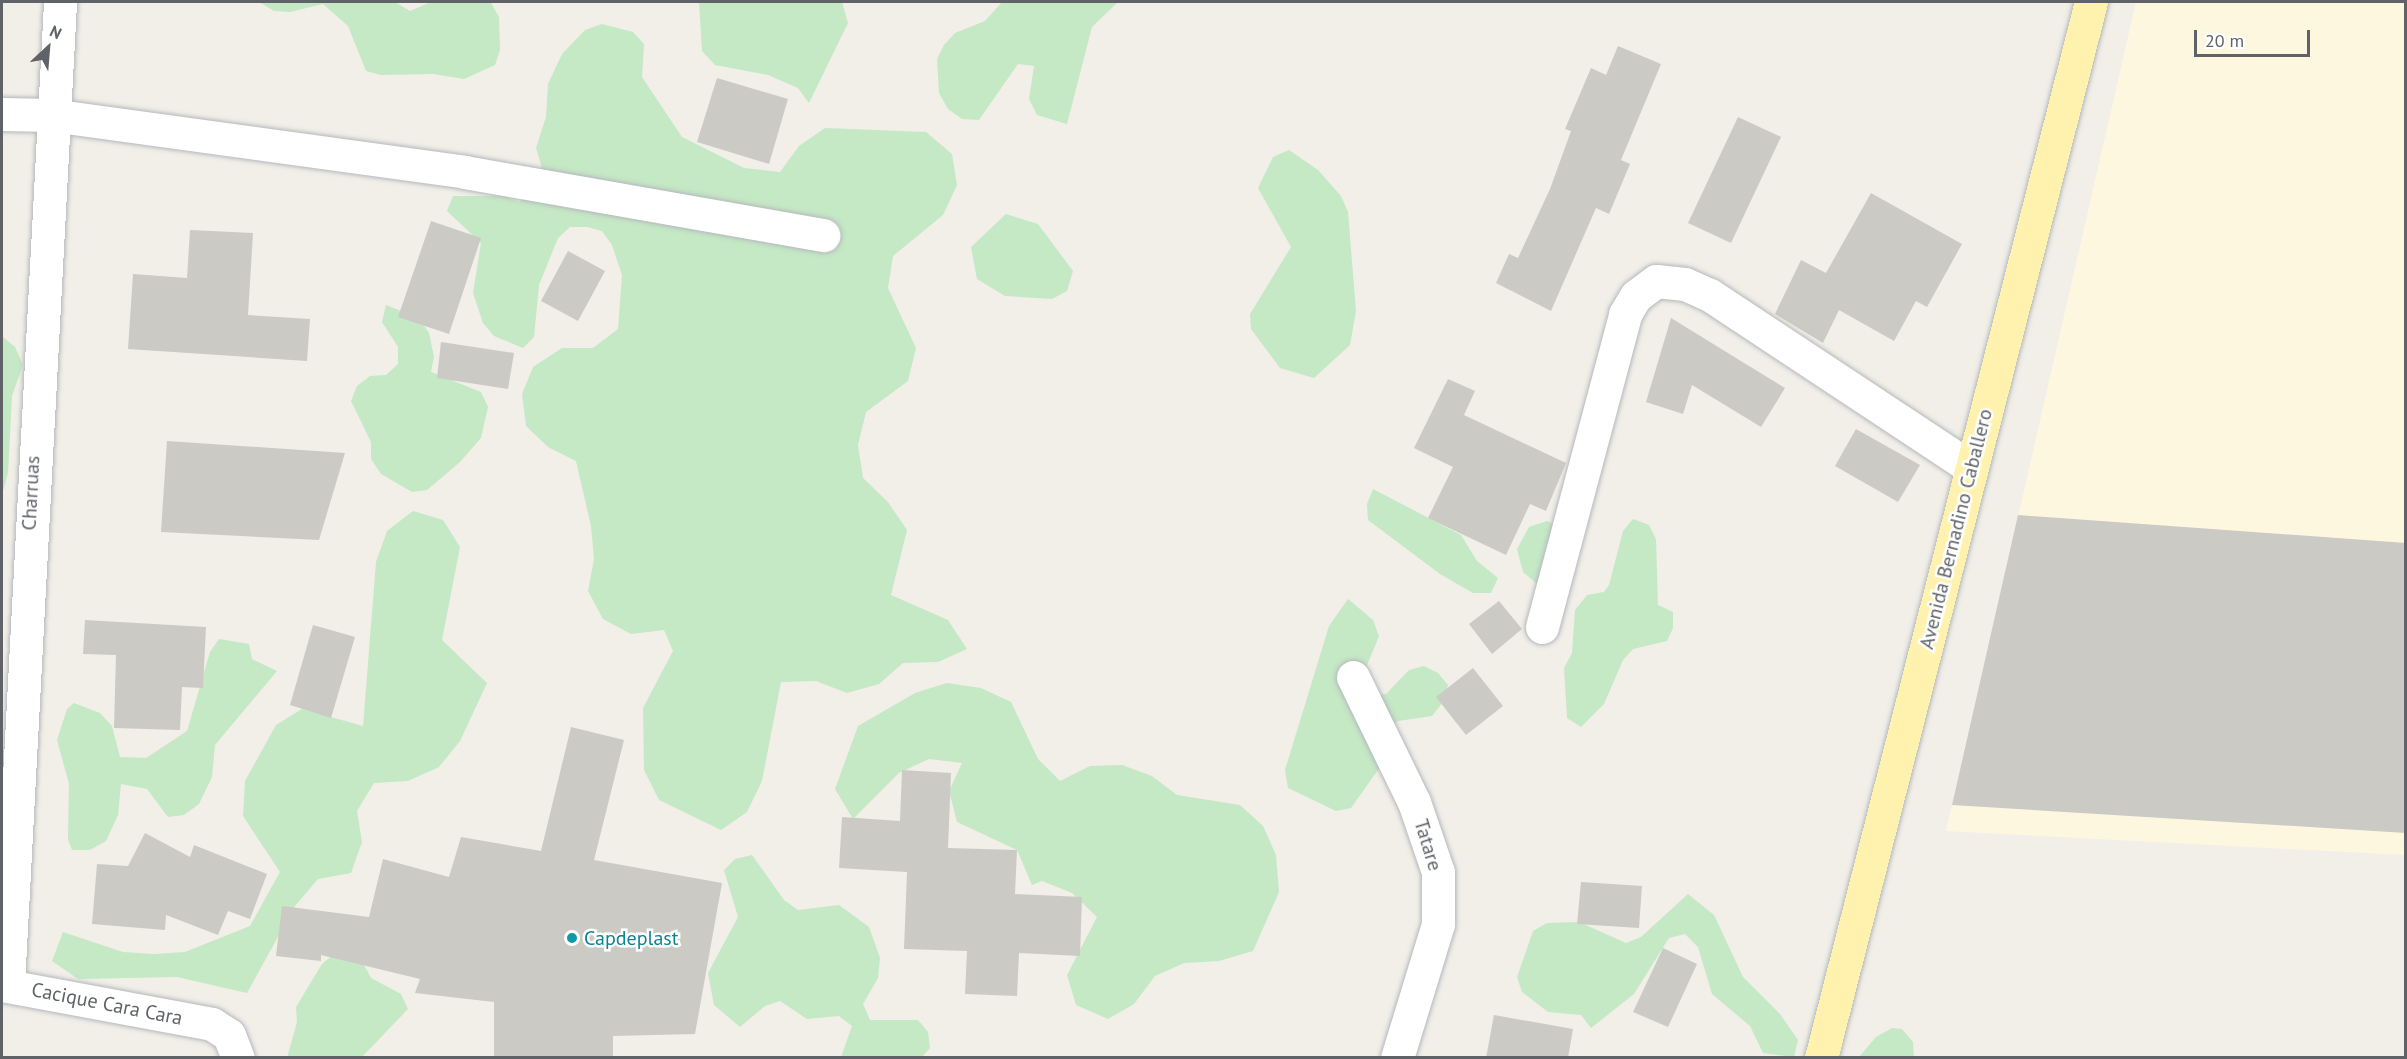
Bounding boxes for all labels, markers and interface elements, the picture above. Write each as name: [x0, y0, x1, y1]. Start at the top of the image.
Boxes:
north arrow: [18, 18, 78, 78]
scale bar: [2197, 18, 2312, 56]
text: N: [47, 21, 65, 43]
text: 20 m: [2205, 29, 2244, 52]
street label: Avenida Bernadino Caballero: [1915, 406, 1997, 652]
street label: Charruas: [17, 455, 45, 531]
street label: Tatare: [1409, 816, 1447, 874]
place label: Capdeplast: [584, 926, 679, 950]
marker: Capdeplast: [565, 931, 579, 945]
street label: Cacique Cara Cara: [30, 978, 184, 1030]

